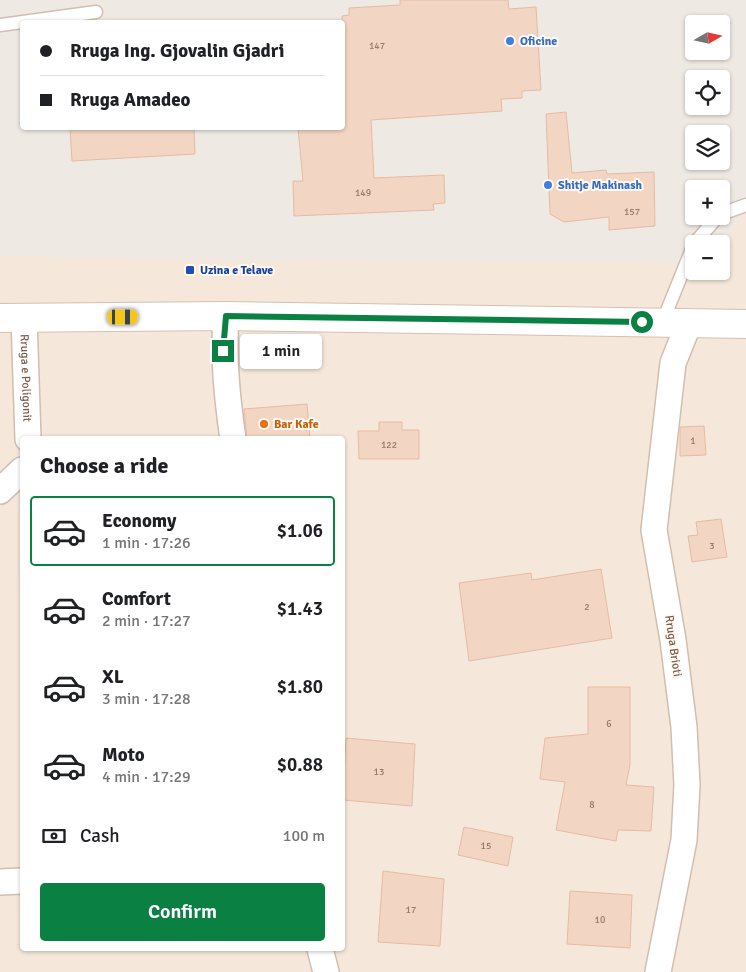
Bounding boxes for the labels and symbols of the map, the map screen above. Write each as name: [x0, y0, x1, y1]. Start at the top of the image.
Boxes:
north arrow: [685, 15, 730, 60]
place label: Oficine: [520, 34, 557, 49]
marker: Oficine: [504, 35, 516, 47]
house number: 147: [369, 40, 385, 52]
place label: Shitje Makinash: [558, 178, 642, 193]
marker: Shitje Makinash: [542, 179, 554, 191]
house number: 149: [355, 187, 371, 199]
house number: 157: [624, 206, 640, 218]
place label: Uzina e Telave: [200, 263, 273, 278]
marker: Uzina e Telave: [184, 264, 196, 276]
car: [108, 310, 138, 325]
route start: [631, 311, 653, 333]
street label: Rruga e Poligonit: [17, 334, 35, 422]
callout: 1 min: [240, 334, 323, 368]
route end: [212, 340, 234, 362]
place label: Bar Kafe: [274, 417, 319, 432]
marker: Bar Kafe: [258, 418, 270, 430]
house number: 1: [690, 435, 696, 447]
house number: 122: [381, 439, 397, 451]
house number: 3: [709, 540, 715, 552]
house number: 2: [584, 601, 590, 613]
street label: Rruga Brioti: [661, 614, 685, 678]
house number: 6: [606, 718, 612, 730]
house number: 13: [374, 766, 384, 778]
house number: 8: [589, 799, 595, 811]
house number: 15: [481, 840, 491, 852]
house number: 17: [406, 904, 416, 916]
house number: 10: [595, 914, 605, 926]

